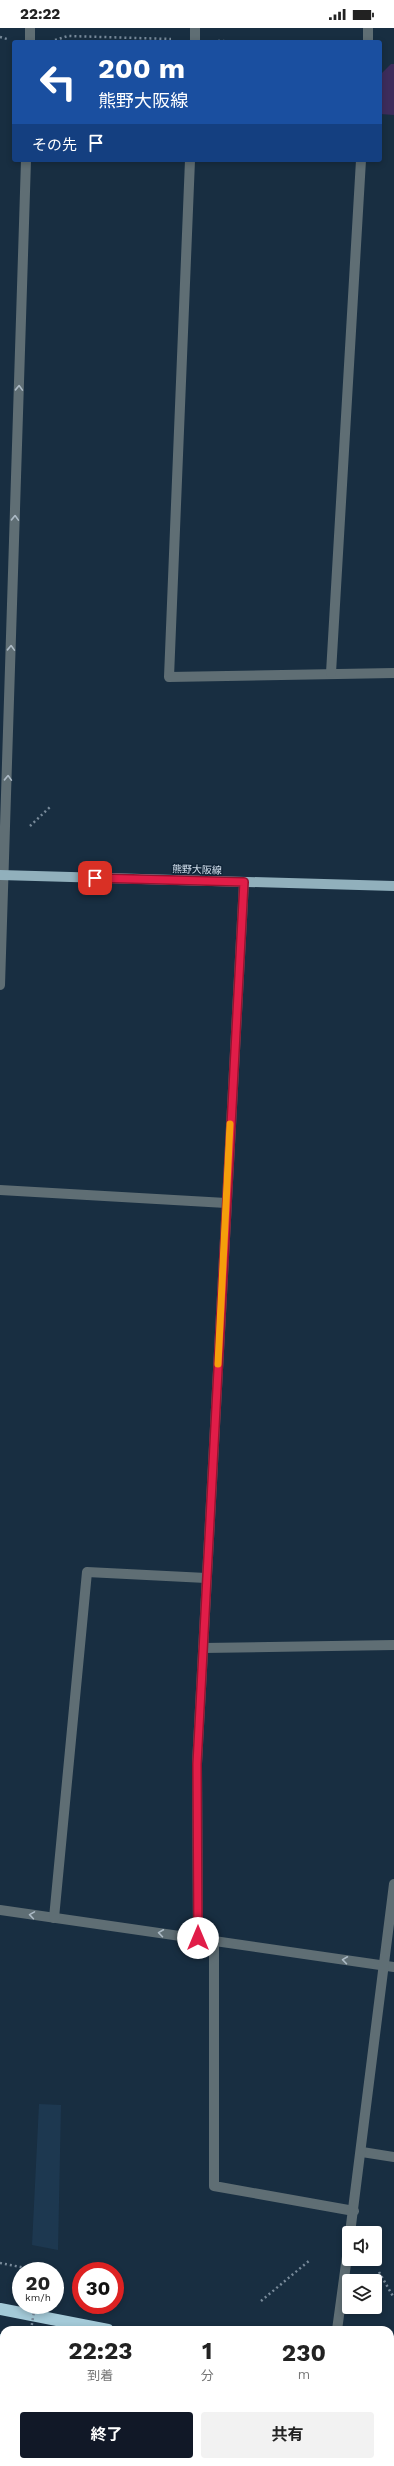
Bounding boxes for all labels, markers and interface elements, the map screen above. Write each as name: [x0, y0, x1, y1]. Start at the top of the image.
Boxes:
text: 22:22: [20, 5, 60, 23]
text: 200 m: [98, 52, 185, 85]
icon: left: [32, 56, 84, 108]
text: 熊野大阪線: [98, 90, 188, 111]
icon: arrive: [85, 132, 107, 154]
text: その先: [32, 136, 77, 154]
one-way arrow: [15, 385, 24, 391]
one-way arrow: [11, 515, 20, 521]
one-way arrow: [7, 645, 16, 651]
one-way arrow: [3, 775, 12, 781]
pin: [78, 861, 112, 895]
street label: 熊野大阪線: [172, 863, 222, 876]
icon: arrive: [84, 867, 106, 889]
one-way arrow: [29, 1911, 35, 1920]
position arrow: [177, 1917, 219, 1959]
one-way arrow: [158, 1929, 164, 1938]
one-way arrow: [342, 1956, 348, 1965]
map controls: [342, 2226, 382, 2314]
button: sound: [342, 2226, 382, 2266]
speed limit sign: 30: [72, 2262, 124, 2314]
text: 20: [26, 2271, 50, 2295]
button: layers: [342, 2274, 382, 2314]
text: km/h: [25, 2292, 51, 2303]
text: 22:23: [68, 2337, 133, 2365]
text: 1: [202, 2337, 212, 2365]
text: 230: [282, 2339, 326, 2367]
text: m: [298, 2367, 310, 2382]
text: 到着: [87, 2368, 113, 2383]
text: 分: [201, 2368, 214, 2383]
button: 終了: [20, 2412, 193, 2458]
button: 共有: [201, 2412, 374, 2458]

